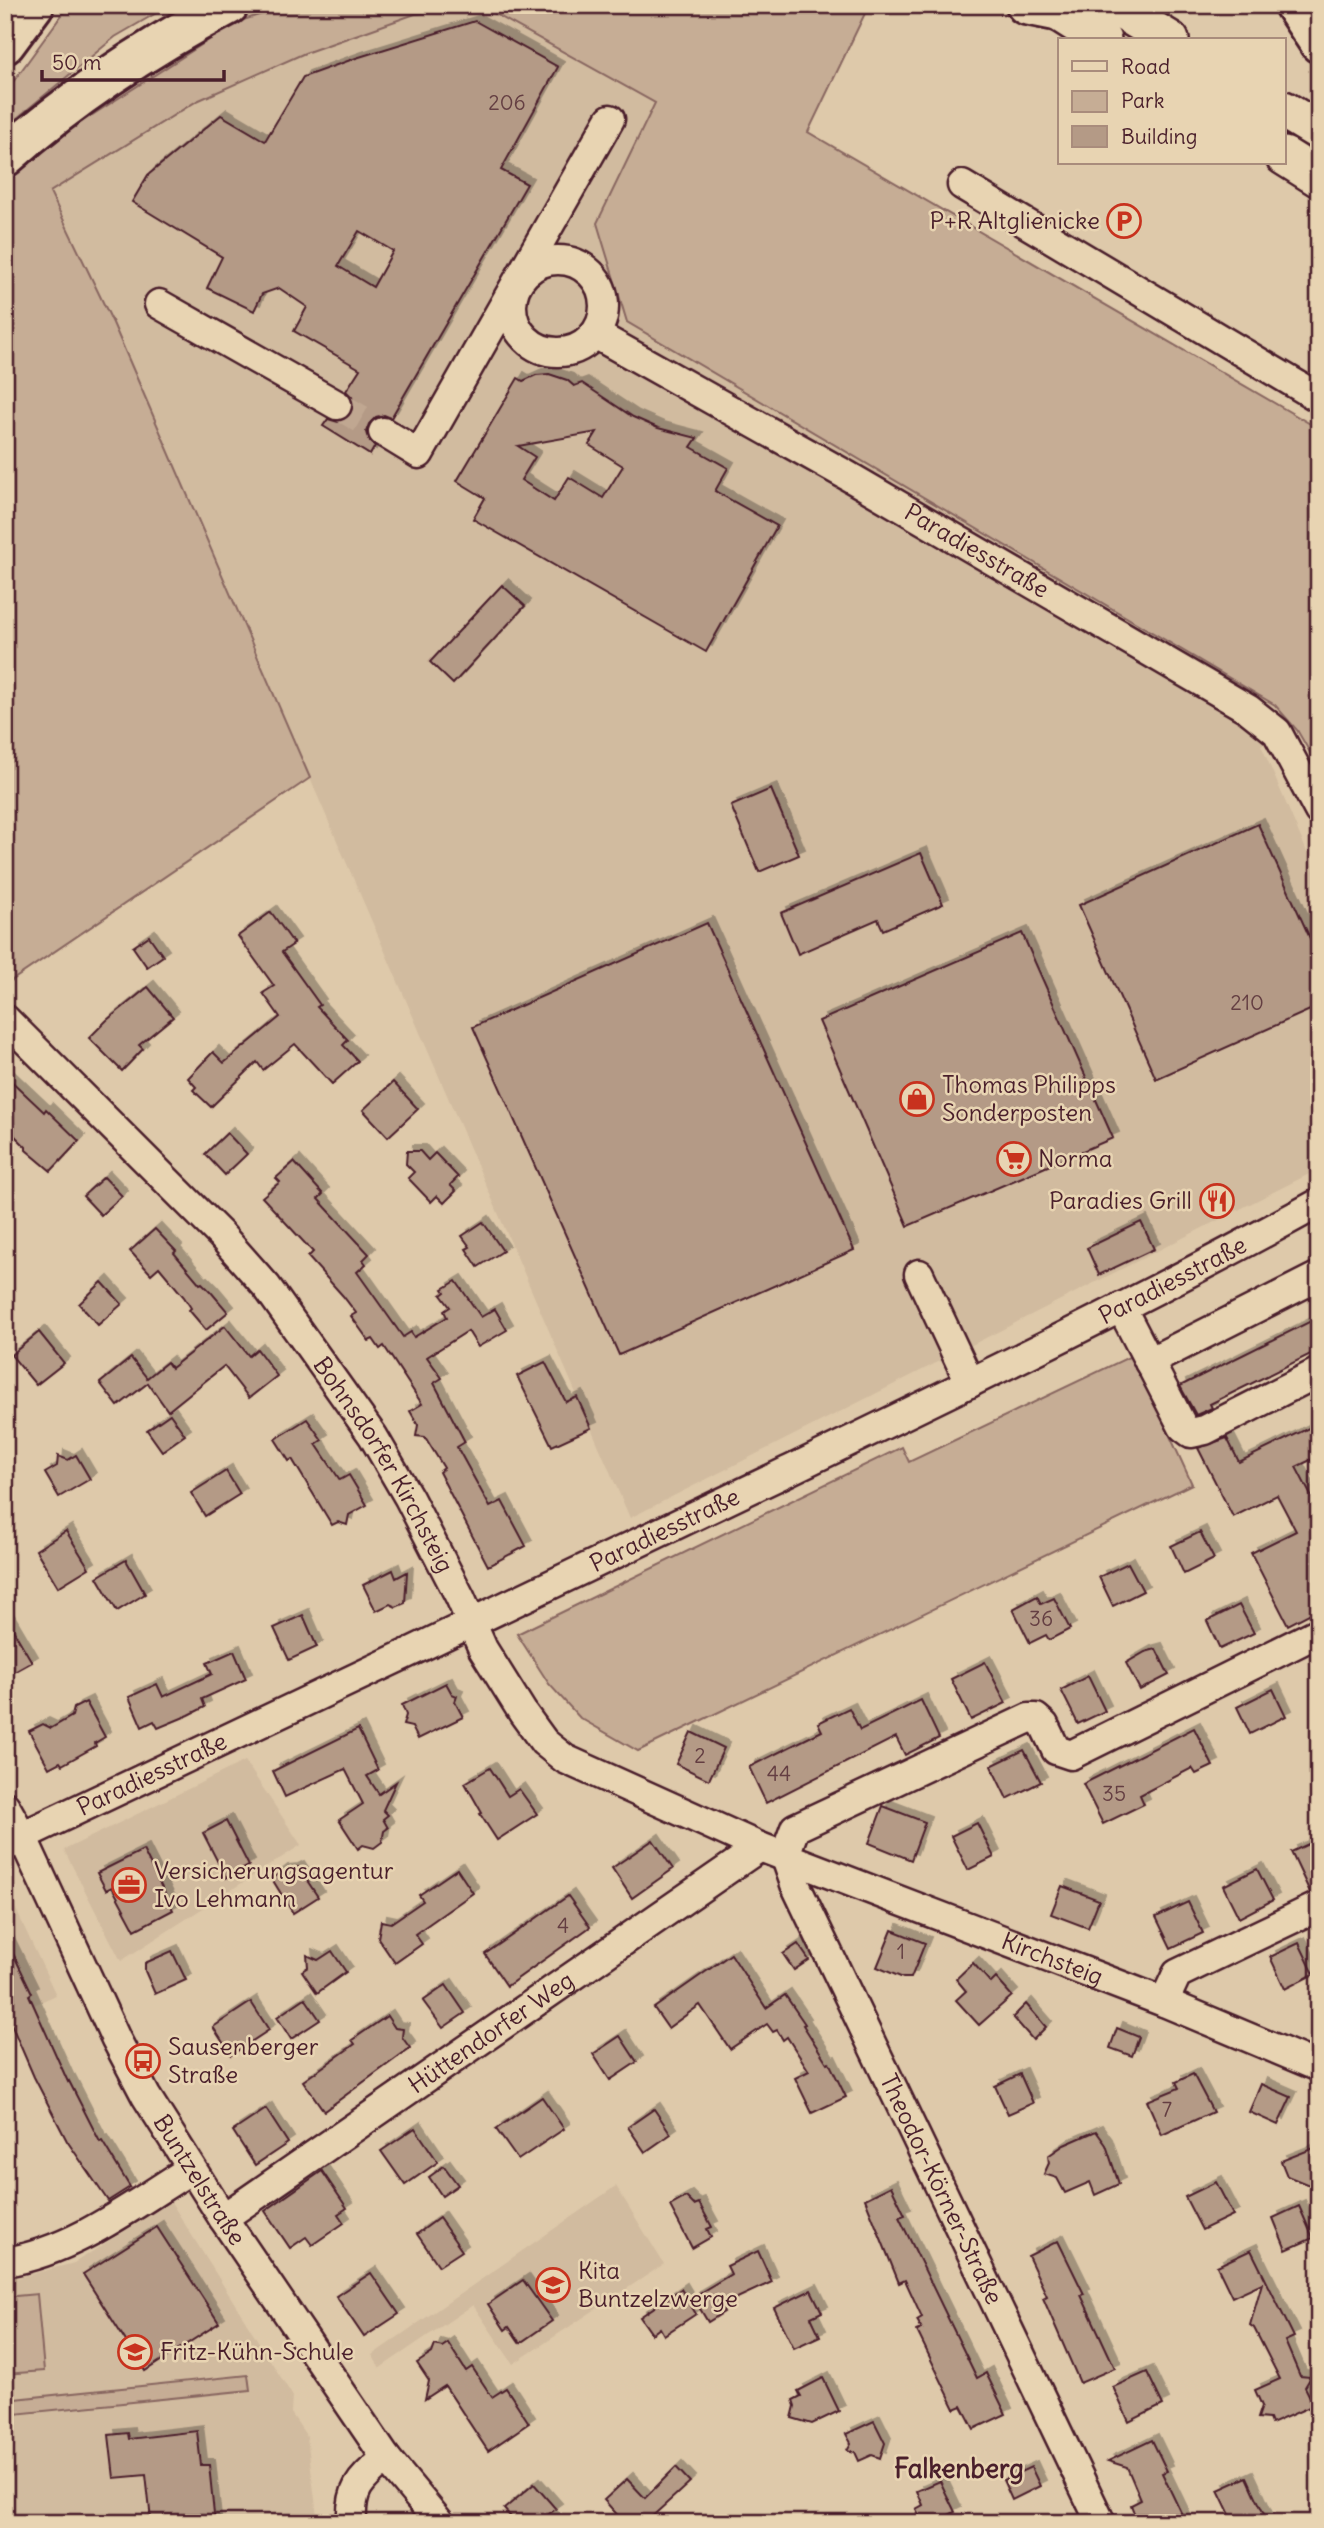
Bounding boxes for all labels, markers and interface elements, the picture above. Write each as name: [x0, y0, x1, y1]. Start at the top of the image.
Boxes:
scale bar: [42, 38, 224, 82]
legend: [1058, 38, 1286, 164]
text: 50 m: [52, 49, 101, 76]
text: Road: [1121, 53, 1170, 80]
text: Park: [1121, 87, 1164, 114]
house number: 206: [488, 89, 526, 116]
text: Building: [1121, 123, 1197, 150]
parking icon: P+R Altglienicke: [1105, 202, 1143, 240]
place label: P+R Altglienicke: [929, 205, 1100, 235]
street label: Paradiesstraße: [899, 496, 1055, 604]
house number: 210: [1230, 989, 1264, 1016]
place label: Thomas Philipps Sonderposten: [942, 1069, 1116, 1127]
shop icon: Thomas Philipps Sonderposten: [898, 1080, 936, 1118]
supermarket icon: Norma: [995, 1140, 1033, 1178]
place label: Norma: [1038, 1143, 1112, 1173]
restaurant icon: Paradies Grill: [1198, 1182, 1236, 1220]
place label: Paradies Grill: [1049, 1185, 1192, 1215]
street label: Paradiesstraße: [1093, 1229, 1251, 1330]
street label: Bohnsdorfer Kirchsteig: [307, 1351, 461, 1578]
street label: Paradiesstraße: [585, 1481, 744, 1578]
house number: 36: [1029, 1605, 1053, 1632]
street label: Paradiesstraße: [72, 1725, 231, 1822]
house number: 2: [694, 1742, 706, 1769]
house number: 44: [767, 1760, 791, 1787]
house number: 35: [1102, 1780, 1126, 1807]
place label: Versicherungsagentur Ivo Lehmann: [154, 1855, 394, 1913]
office icon: Versicherungsagentur Ivo Lehmann: [110, 1866, 148, 1904]
house number: 4: [557, 1912, 569, 1939]
street label: Kirchsteig: [998, 1925, 1108, 1991]
house number: 1: [897, 1938, 905, 1965]
street label: Hüttendorfer Weg: [402, 1964, 579, 2099]
place label: Sausenberger Straße: [168, 2031, 319, 2089]
bus stop icon: Sausenberger Straße: [124, 2042, 162, 2080]
street label: Theodor-Körner-Straße: [874, 2069, 1010, 2309]
house number: 7: [1162, 2096, 1172, 2123]
street label: Buntzelstraße: [147, 2108, 253, 2250]
place label: Kita Buntzelzwerge: [578, 2255, 738, 2313]
school or university icon: Kita Buntzelzwerge: [534, 2266, 572, 2304]
school or university icon: Fritz-Kühn-Schule: [116, 2333, 154, 2371]
place label: Fritz-Kühn-Schule: [160, 2336, 354, 2366]
district label: Falkenberg: [894, 2452, 1024, 2485]

